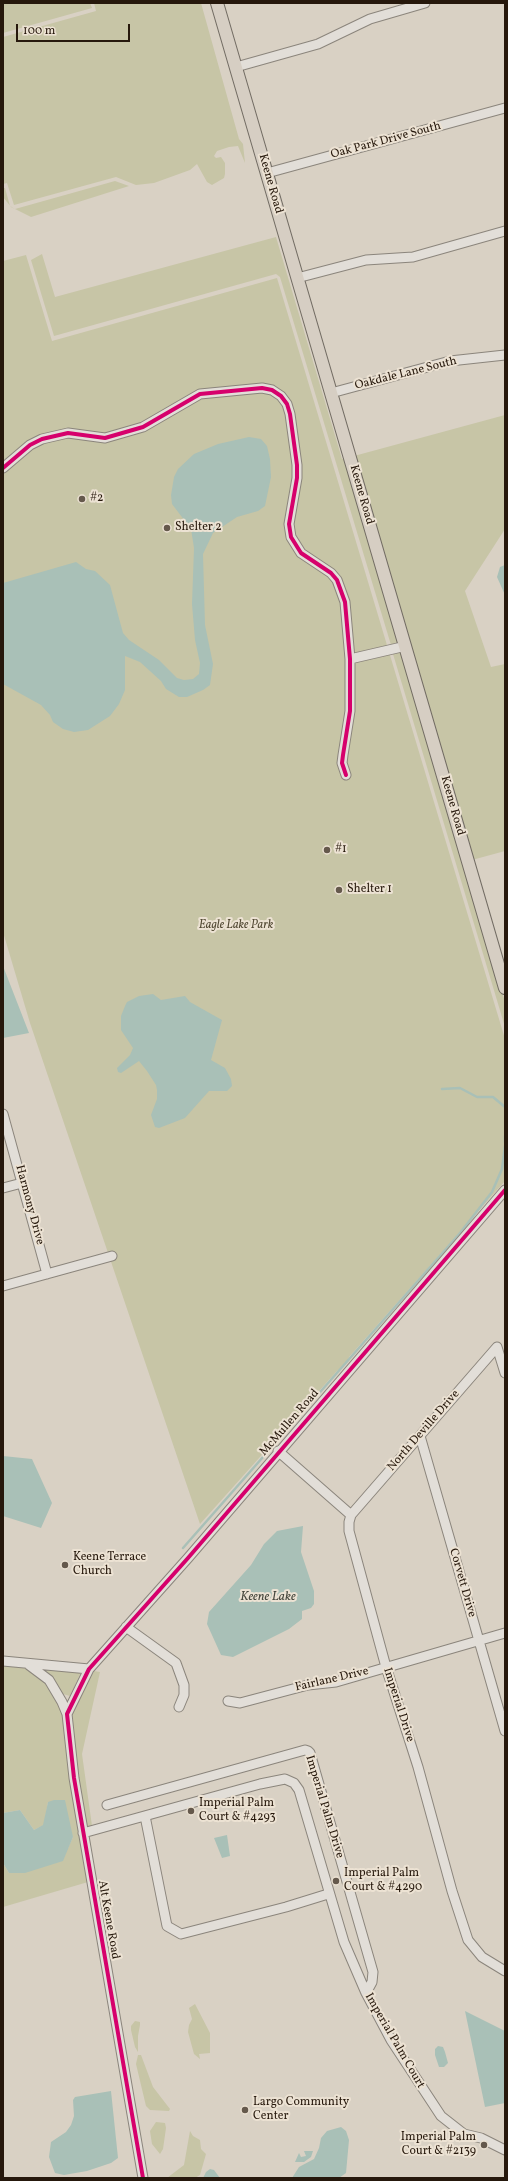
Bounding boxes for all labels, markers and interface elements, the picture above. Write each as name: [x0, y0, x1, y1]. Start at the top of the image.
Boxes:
scale bar: [18, 16, 132, 42]
text: 100 m: [23, 23, 55, 39]
street label: Oak Park Drive South: [329, 119, 443, 163]
street label: Keene Road: [255, 153, 285, 215]
street label: Oakdale Lane South: [354, 354, 458, 394]
street label: Keene Road: [346, 464, 376, 526]
place label: #2: [90, 492, 104, 506]
marker: #2: [77, 494, 87, 504]
place label: Shelter 2: [175, 521, 222, 535]
marker: Shelter 2: [162, 523, 172, 533]
street label: Keene Road: [437, 775, 467, 837]
place label: #1: [335, 843, 347, 857]
marker: #1: [322, 845, 332, 855]
place label: Shelter 1: [347, 883, 392, 897]
marker: Shelter 1: [334, 885, 344, 895]
park label: Eagle Lake Park: [199, 919, 273, 933]
street label: Harmony Drive: [11, 1164, 47, 1246]
street label: McMullen Road: [257, 1387, 323, 1459]
street label: North Deville Drive: [385, 1387, 463, 1475]
street label: Corvett Drive: [445, 1547, 479, 1619]
place label: Keene Terrace Church: [73, 1551, 146, 1579]
marker: Keene Terrace Church: [60, 1560, 70, 1570]
water label: Keene Lake: [240, 1590, 296, 1606]
street label: Fairlane Drive: [294, 1665, 370, 1695]
street label: Imperial Drive: [379, 1666, 417, 1744]
street label: Imperial Palm Drive: [301, 1754, 347, 1860]
place label: Imperial Palm Court & #4293: [199, 1797, 276, 1825]
marker: Imperial Palm Court & #4293: [186, 1806, 196, 1816]
place label: Imperial Palm Court & #4290: [344, 1867, 422, 1895]
marker: Imperial Palm Court & #4290: [331, 1876, 341, 1886]
street label: Alt Keene Road: [94, 1879, 122, 1961]
street label: Imperial Palm Court: [361, 1991, 427, 2091]
place label: Largo Community Center: [253, 2096, 349, 2124]
marker: Largo Community Center: [240, 2105, 250, 2115]
place label: Imperial Palm Court & #2139: [401, 2131, 476, 2159]
marker: Imperial Palm Court & #2139: [479, 2140, 489, 2150]

